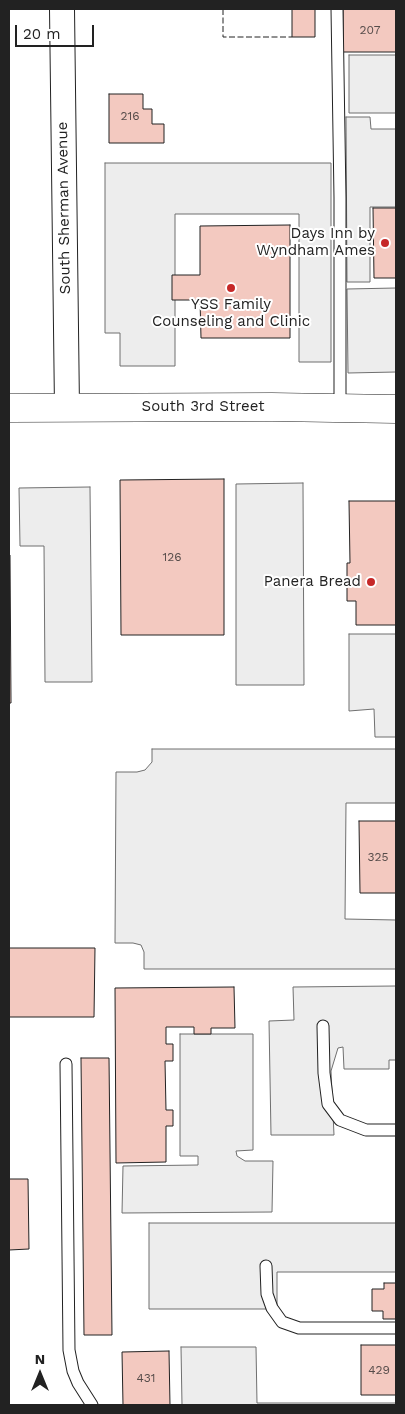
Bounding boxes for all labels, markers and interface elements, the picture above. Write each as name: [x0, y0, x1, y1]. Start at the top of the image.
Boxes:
scale bar: [18, 15, 96, 47]
house number: 207: [360, 23, 380, 37]
text: 20 m: [23, 25, 61, 43]
house number: 216: [121, 109, 139, 123]
street label: South Sherman Avenue: [53, 122, 75, 294]
place label: Days Inn by Wyndham Ames: [256, 225, 375, 260]
marker: Days Inn by Wyndham Ames: [379, 237, 391, 249]
marker: YSS Family Counseling and Clinic: [225, 282, 237, 294]
place label: YSS Family Counseling and Clinic: [152, 296, 310, 331]
street label: South 3rd Street: [142, 398, 264, 416]
house number: 126: [163, 550, 181, 564]
place label: Panera Bread: [264, 573, 361, 591]
marker: Panera Bread: [365, 576, 377, 588]
house number: 325: [368, 850, 388, 864]
north arrow: [15, 1349, 65, 1399]
text: N: [35, 1351, 45, 1367]
house number: 429: [368, 1363, 390, 1377]
house number: 431: [136, 1371, 156, 1385]

